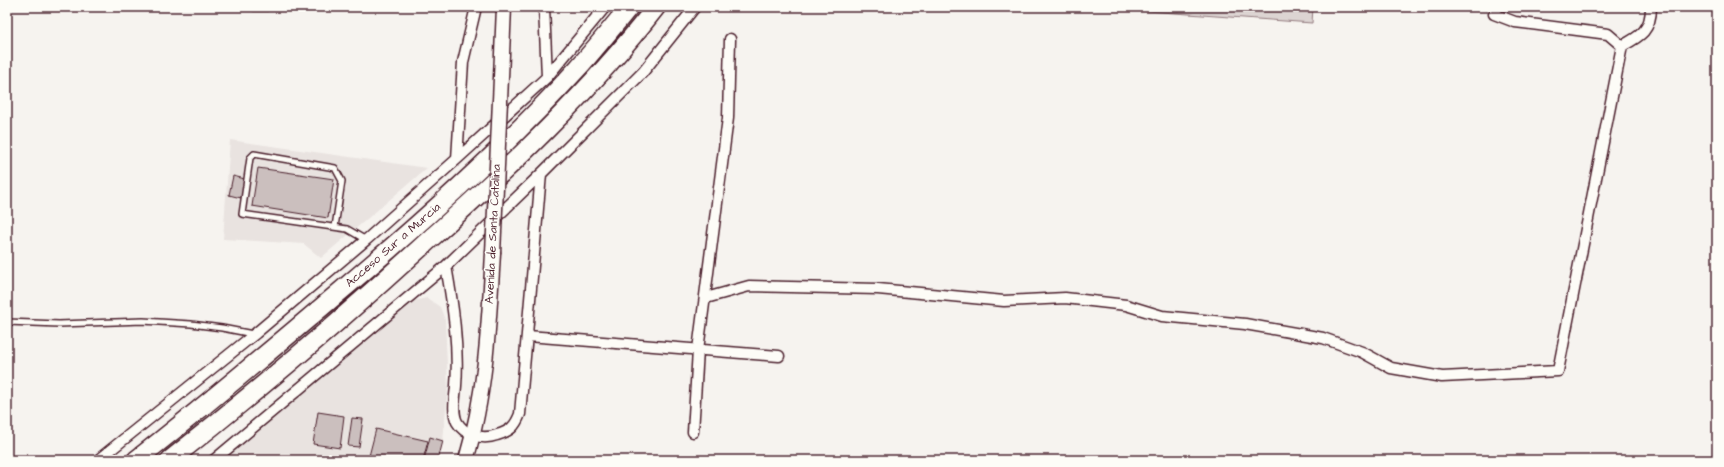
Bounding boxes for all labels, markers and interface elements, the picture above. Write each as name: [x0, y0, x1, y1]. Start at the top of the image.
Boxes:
street label: Avenida de Santa Catalina: [481, 164, 505, 304]
street label: Acceso Sur a Murcia: [342, 199, 444, 291]

